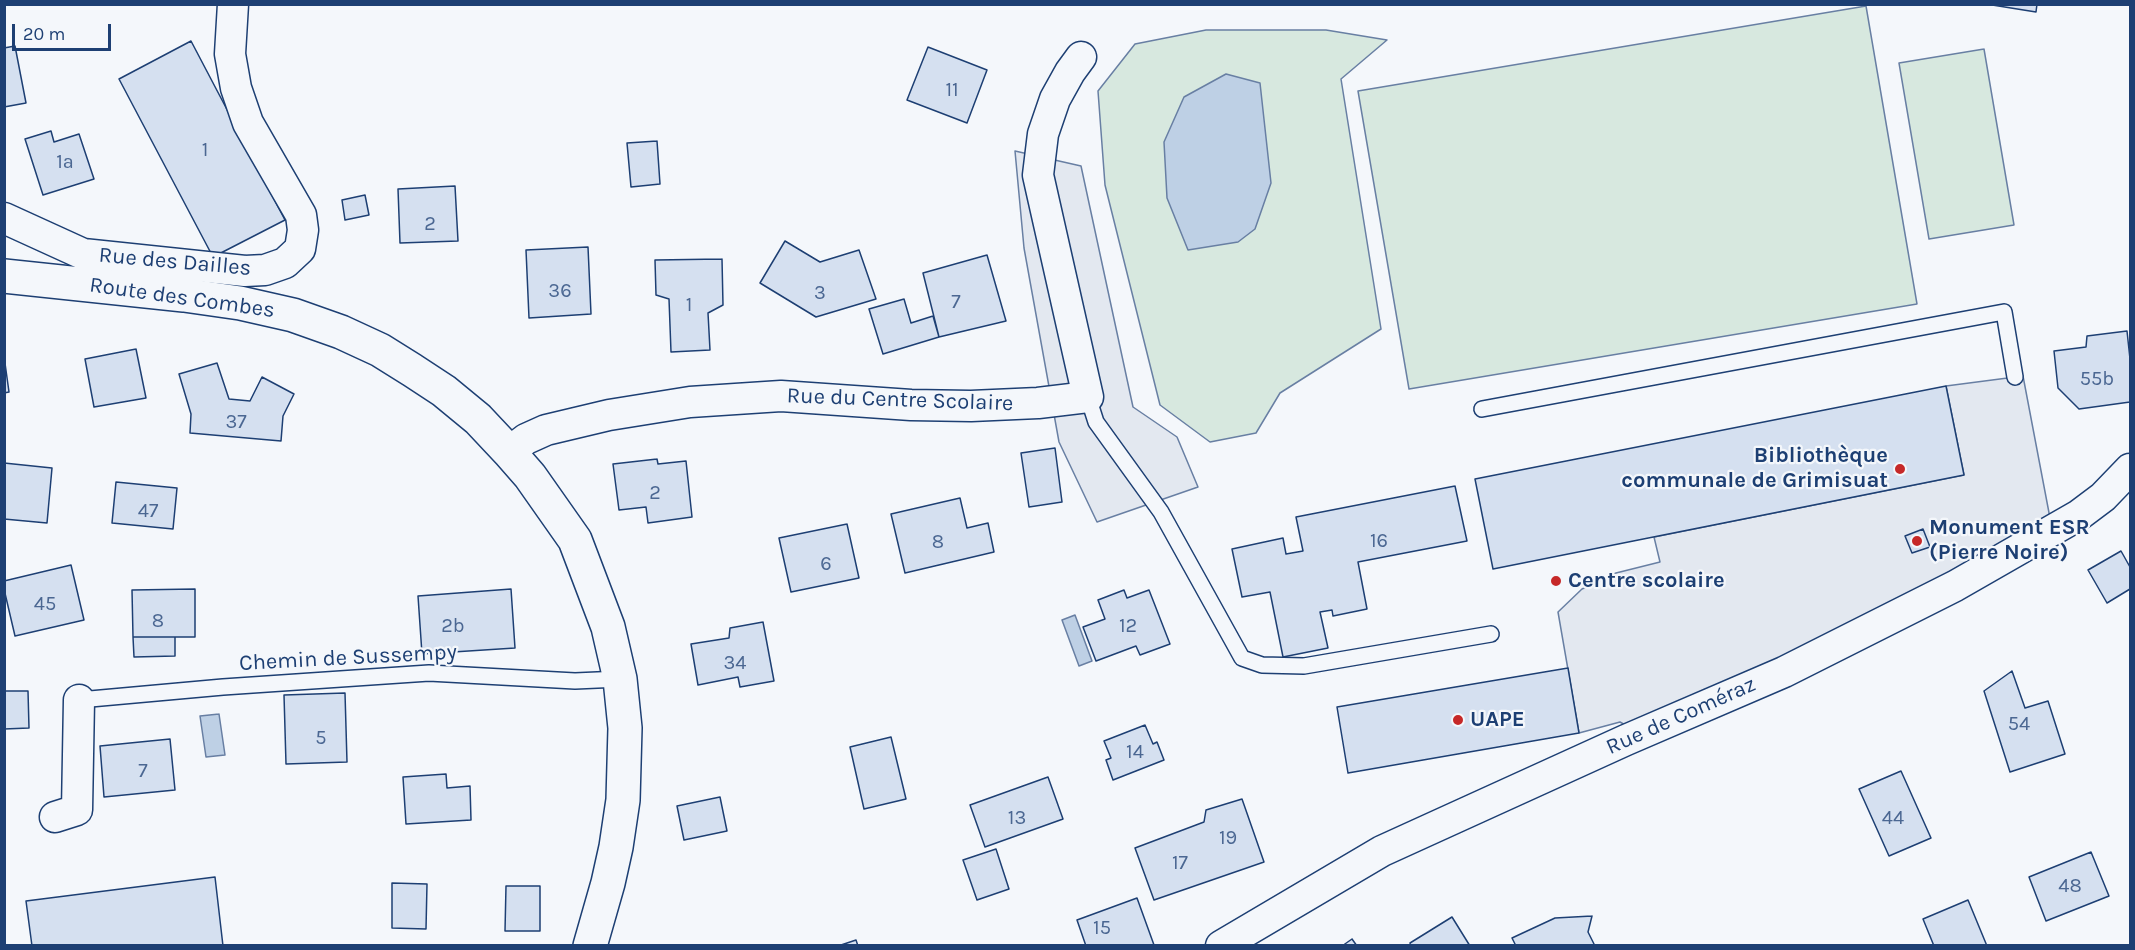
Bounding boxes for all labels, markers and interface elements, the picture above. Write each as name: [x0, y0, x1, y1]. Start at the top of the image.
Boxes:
scale bar: [15, 12, 114, 50]
text: 20 m: [23, 23, 65, 45]
house number: 11: [945, 78, 959, 102]
house number: 1: [202, 138, 208, 162]
house number: 1a: [56, 150, 74, 174]
house number: 2: [424, 212, 436, 236]
street label: Rue des Dailles: [98, 242, 252, 282]
street label: Route des Combes: [88, 272, 276, 324]
house number: 36: [548, 279, 572, 303]
house number: 3: [814, 281, 826, 305]
house number: 7: [951, 290, 961, 314]
house number: 1: [686, 293, 692, 317]
house number: 55b: [2080, 367, 2114, 391]
street label: Rue du Centre Scolaire: [786, 383, 1014, 417]
house number: 37: [225, 410, 247, 434]
place label: Bibliothèque communale de Grimisuat: [1621, 443, 1888, 494]
marker: Bibliothèque communale de Grimisuat: [1893, 462, 1907, 476]
house number: 2: [649, 481, 661, 505]
house number: 47: [138, 499, 158, 523]
place label: Monument ESR (Pierre Noire): [1929, 515, 2090, 566]
house number: 16: [1370, 529, 1388, 553]
house number: 8: [932, 530, 944, 554]
marker: Monument ESR (Pierre Noire): [1910, 534, 1924, 548]
house number: 6: [820, 552, 832, 576]
place label: Centre scolaire: [1568, 568, 1725, 594]
marker: Centre scolaire: [1549, 574, 1563, 588]
house number: 45: [34, 592, 56, 616]
house number: 8: [152, 609, 164, 633]
house number: 2b: [441, 614, 465, 638]
house number: 12: [1119, 614, 1137, 638]
street label: Chemin de Sussempy: [238, 639, 458, 677]
house number: 34: [724, 651, 746, 675]
street label: Rue de Coméraz: [1602, 671, 1760, 761]
place label: UAPE: [1470, 707, 1525, 733]
house number: 54: [2008, 712, 2030, 736]
marker: UAPE: [1451, 713, 1465, 727]
house number: 5: [315, 726, 327, 750]
house number: 14: [1126, 740, 1144, 764]
house number: 7: [138, 759, 148, 783]
house number: 13: [1008, 806, 1026, 830]
house number: 44: [1882, 806, 1904, 830]
house number: 19: [1219, 826, 1237, 850]
house number: 17: [1172, 851, 1188, 875]
house number: 48: [2058, 874, 2082, 898]
house number: 15: [1093, 916, 1111, 940]

